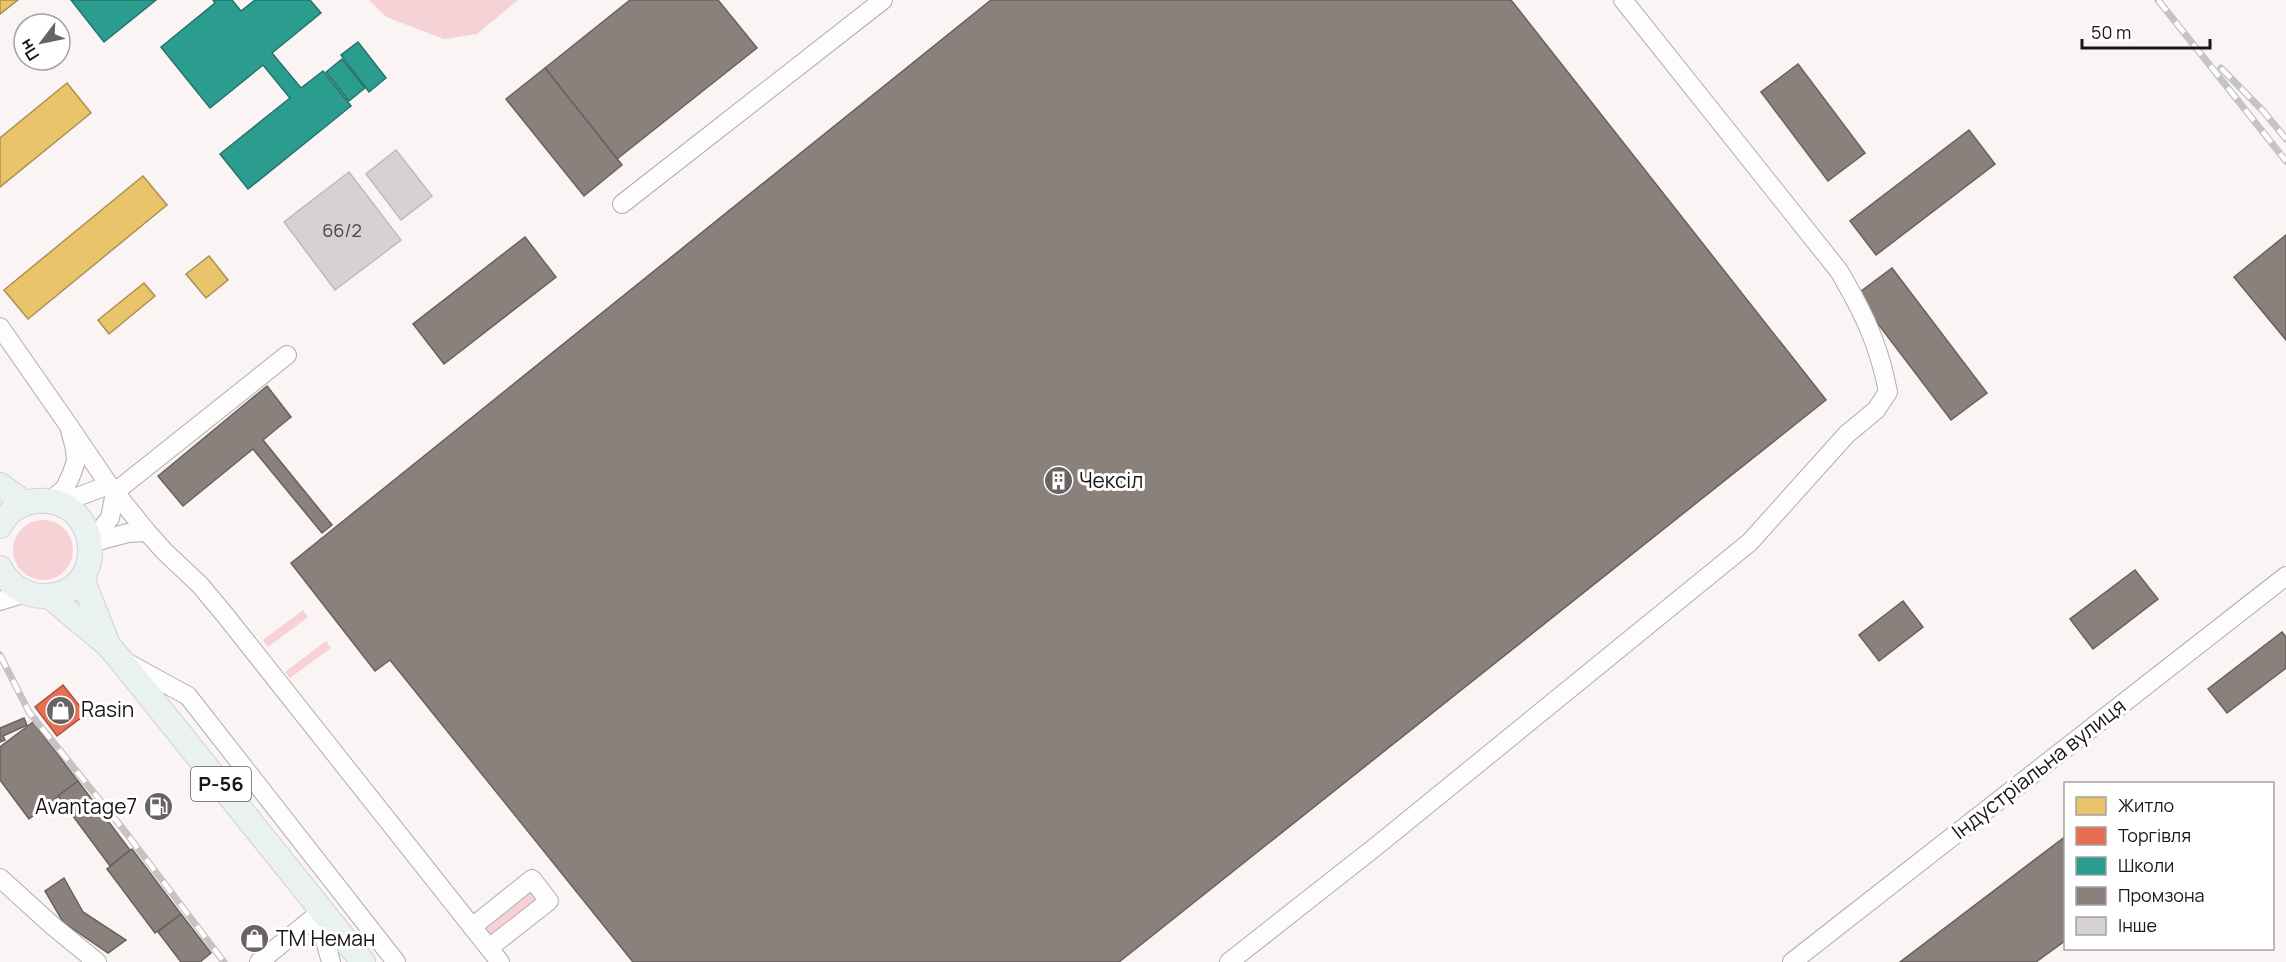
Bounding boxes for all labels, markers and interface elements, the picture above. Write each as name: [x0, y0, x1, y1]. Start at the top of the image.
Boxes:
north arrow: [12, 12, 72, 72]
scale bar: [2082, 12, 2210, 50]
text: 50 m: [2091, 20, 2131, 44]
text: Пн: [14, 35, 44, 65]
house number: 66/2: [322, 218, 362, 242]
building icon: Чексіл: [1042, 465, 1074, 497]
place label: Чексіл: [1079, 466, 1143, 494]
street label: Індустріальна вулиця: [1946, 692, 2131, 845]
shop icon: Rasin: [44, 694, 76, 726]
place label: Rasin: [81, 695, 134, 723]
road number: Р-56: [191, 767, 251, 801]
legend: [2064, 782, 2274, 950]
fuel station icon: Avantage7: [142, 791, 174, 823]
place label: Avantage7: [35, 792, 137, 820]
text: Житло: [2118, 793, 2174, 817]
text: Торгівля: [2118, 823, 2191, 847]
text: Школи: [2118, 853, 2174, 877]
text: Промзона: [2118, 883, 2205, 907]
text: Інше: [2118, 913, 2157, 937]
shop icon: ТМ Неман: [239, 923, 271, 955]
place label: ТМ Неман: [276, 924, 375, 952]

